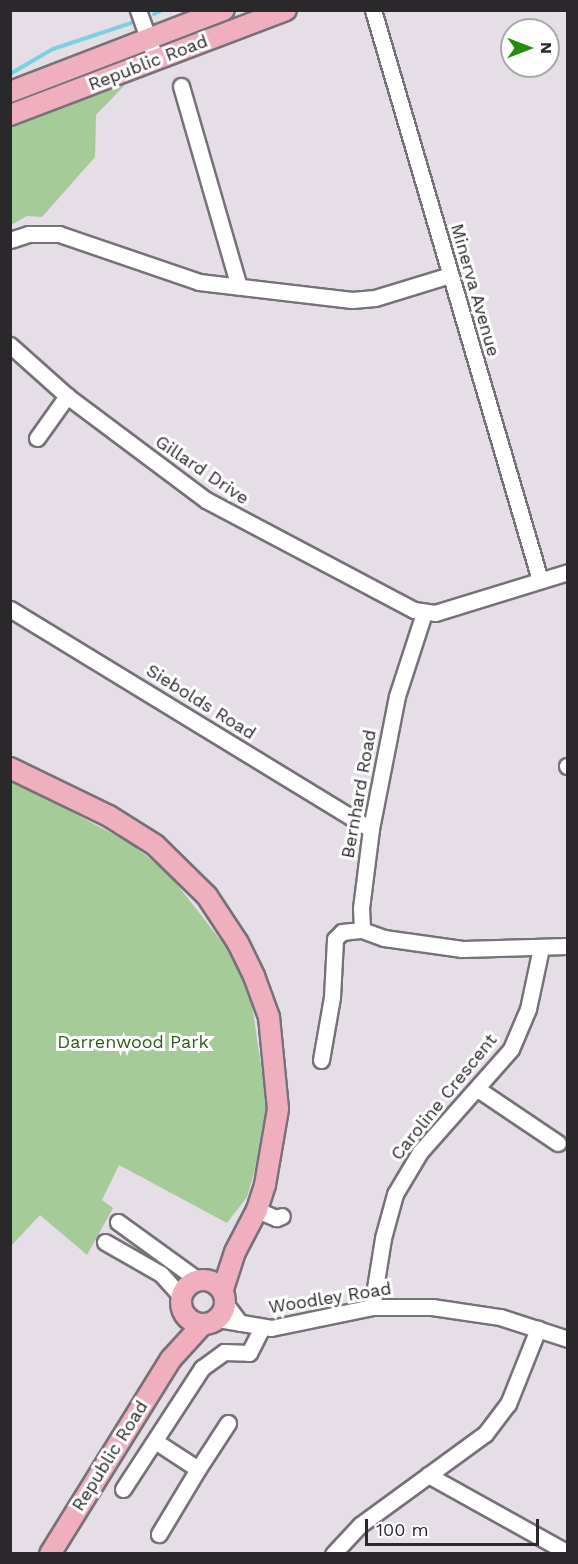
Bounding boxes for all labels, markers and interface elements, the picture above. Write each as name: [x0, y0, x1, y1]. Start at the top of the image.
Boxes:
north arrow: [500, 18, 560, 78]
street label: Republic Road: [85, 30, 211, 96]
text: N: [537, 42, 556, 54]
street label: Minerva Avenue: [446, 221, 504, 359]
street label: Gillard Drive: [151, 431, 253, 509]
street label: Siebolds Road: [142, 660, 260, 744]
street label: Bernhard Road: [337, 728, 381, 860]
street label: Caroline Crescent: [386, 1029, 502, 1165]
park label: Darrenwood Park: [57, 1031, 209, 1053]
street label: Woodley Road: [267, 1278, 393, 1318]
street label: Republic Road: [67, 1397, 153, 1515]
scale bar: [368, 1507, 542, 1545]
text: 100 m: [376, 1519, 429, 1540]

